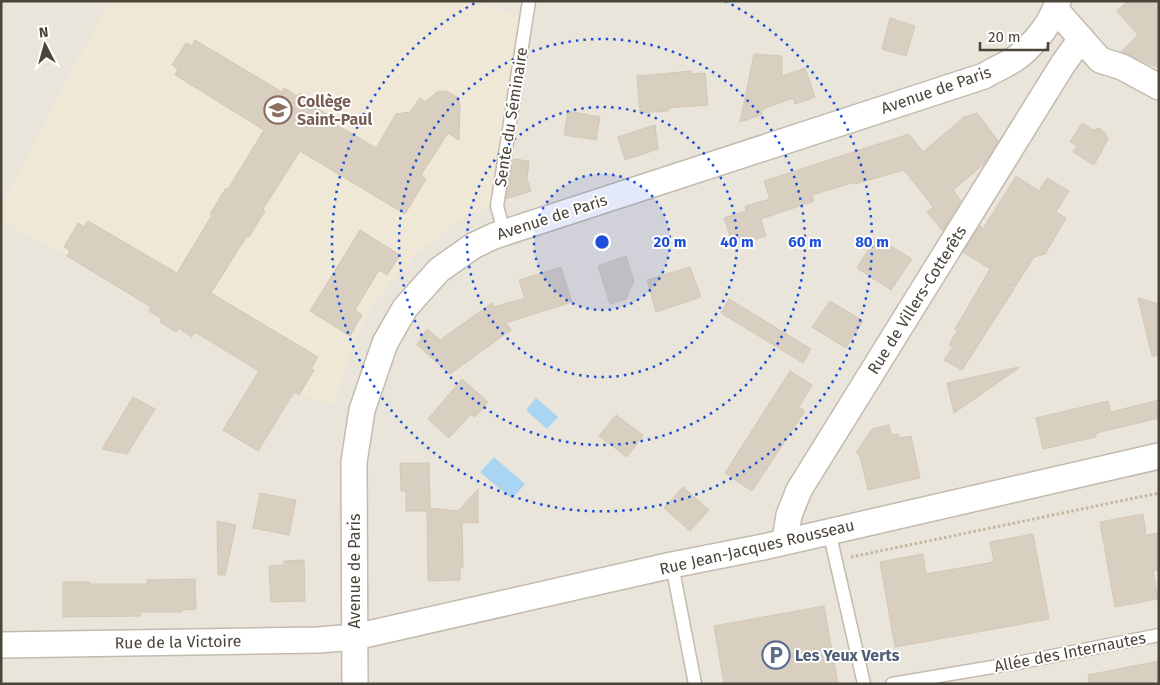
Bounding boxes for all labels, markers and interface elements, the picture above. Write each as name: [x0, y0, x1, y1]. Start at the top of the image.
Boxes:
north arrow: [20, 20, 70, 70]
scale bar: [980, 20, 1048, 52]
text: N: [38, 24, 49, 42]
text: 20 m: [988, 28, 1021, 46]
street label: Sente du Séminaire: [491, 46, 531, 188]
street label: Avenue de Paris: [878, 62, 994, 118]
place label: Collège Saint-Paul: [297, 92, 372, 129]
school or university icon: Collège Saint-Paul: [263, 95, 293, 125]
street label: Avenue de Paris: [494, 190, 610, 244]
street label: Rue de Villers-Cotterêts: [864, 222, 970, 378]
centre of rings: [593, 233, 611, 251]
text: 20 m: [654, 233, 686, 251]
text: 40 m: [720, 233, 754, 251]
text: 60 m: [788, 233, 822, 251]
text: 80 m: [855, 233, 889, 251]
street label: Avenue de Paris: [345, 513, 364, 629]
street label: Rue Jean-Jacques Rousseau: [658, 515, 856, 579]
street label: Allée des Internautes: [993, 628, 1147, 676]
street label: Rue de la Victoire: [114, 631, 242, 653]
parking icon: Les Yeux Verts: [761, 640, 791, 670]
place label: Les Yeux Verts: [795, 646, 900, 665]

